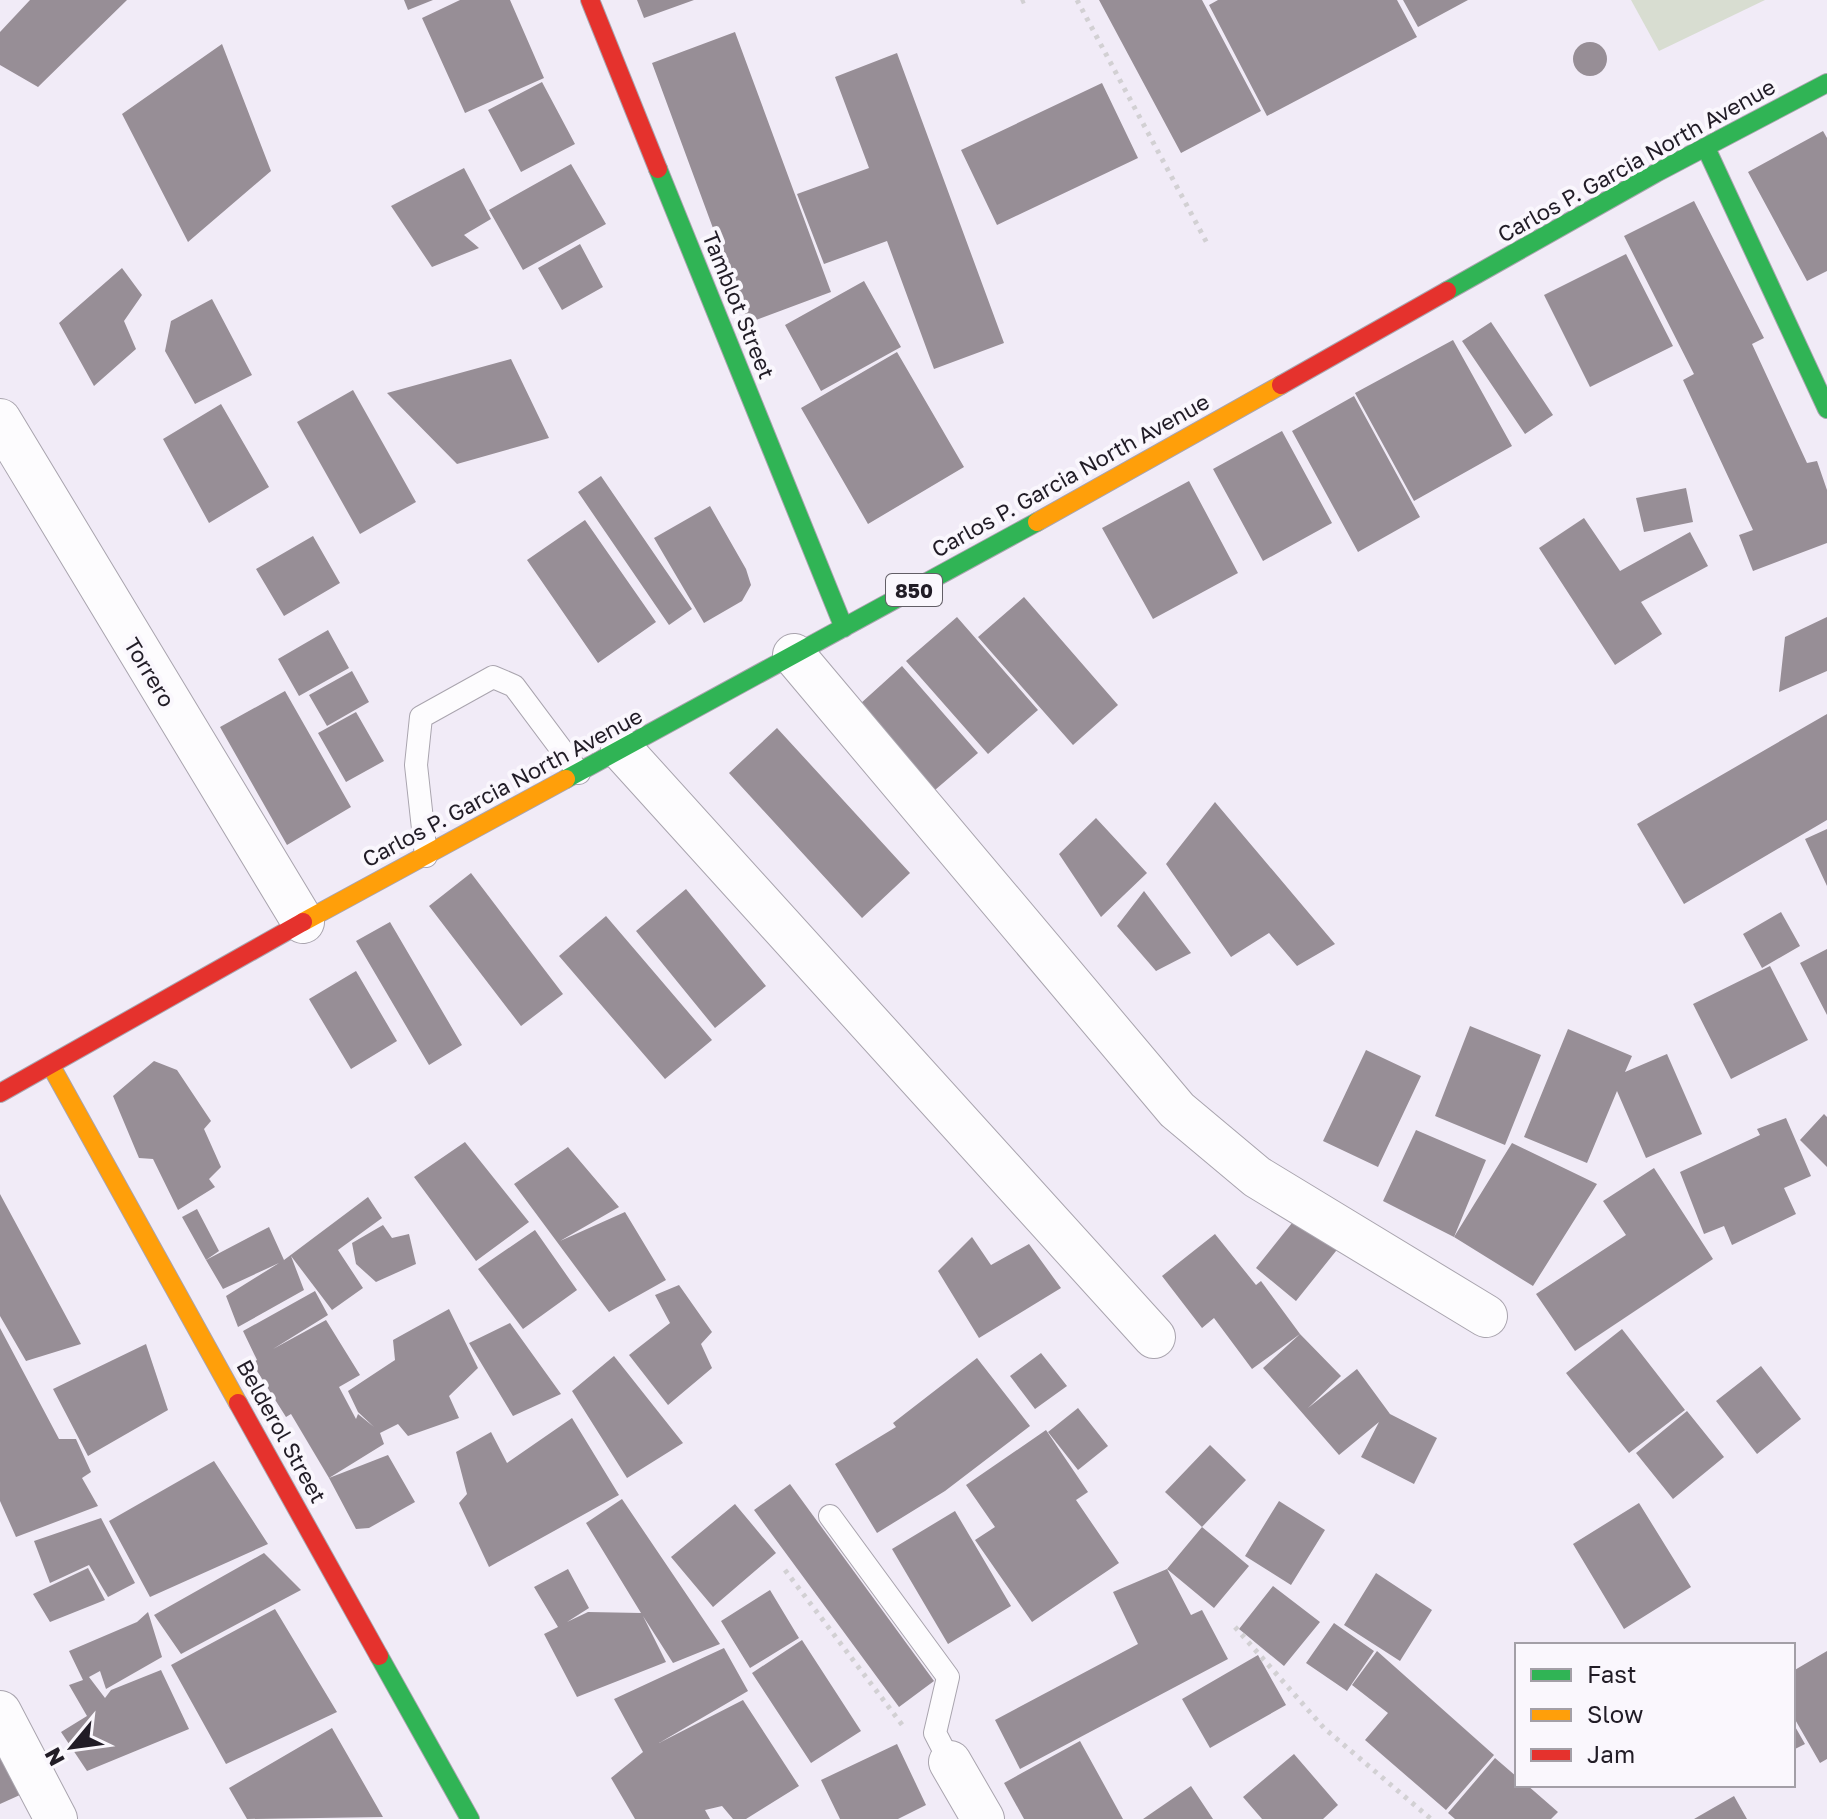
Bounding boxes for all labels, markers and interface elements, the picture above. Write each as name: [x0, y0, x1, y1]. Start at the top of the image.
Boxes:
street label: Carlos P. Garcia North Avenue: [1493, 72, 1779, 248]
street label: Tamblot Street: [697, 227, 781, 383]
street label: Carlos P. Garcia North Avenue: [927, 387, 1213, 563]
road number: 850: [886, 574, 942, 606]
street label: Torrero: [119, 632, 181, 712]
street label: Carlos P. Garcia North Avenue: [357, 702, 647, 872]
street label: Belderol Street: [231, 1355, 333, 1507]
legend: [1515, 1643, 1795, 1787]
text: Fast: [1587, 1659, 1637, 1688]
text: Slow: [1587, 1699, 1643, 1728]
north arrow: [32, 1707, 112, 1787]
text: Jam: [1587, 1739, 1635, 1768]
text: N: [38, 1743, 70, 1771]

